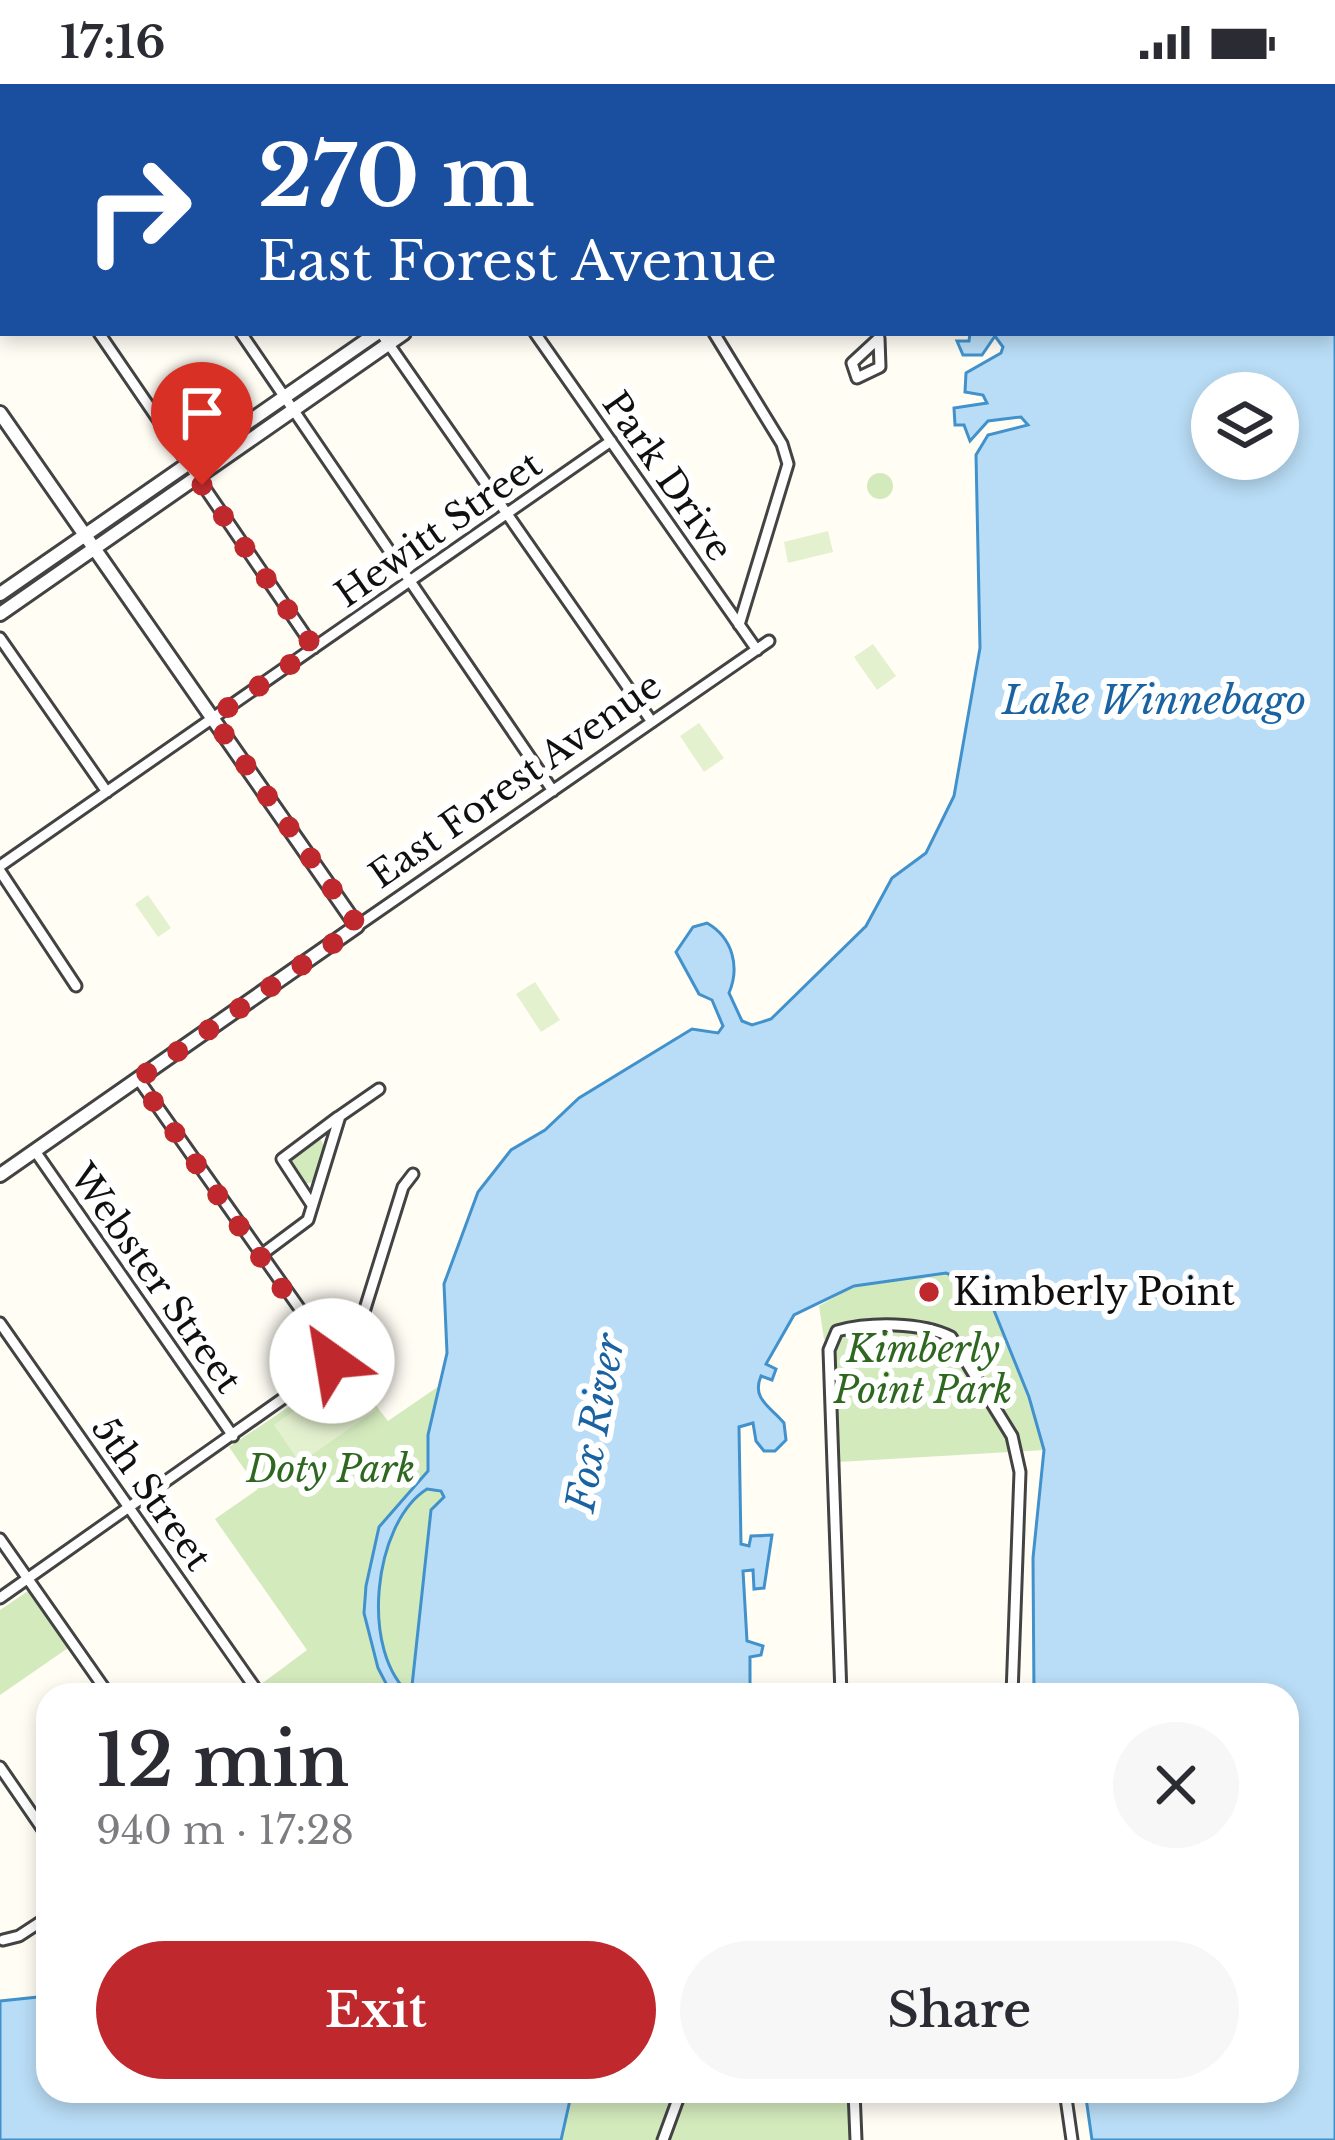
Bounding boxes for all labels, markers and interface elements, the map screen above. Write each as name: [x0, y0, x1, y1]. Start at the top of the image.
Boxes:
text: 17:16: [60, 14, 166, 70]
text: 270 m: [258, 125, 535, 229]
icon: right: [60, 132, 216, 288]
text: East Forest Avenue: [258, 228, 777, 295]
pin: [151, 362, 253, 485]
map controls: [1191, 372, 1299, 480]
button: layers: [1191, 372, 1299, 480]
icon: arrive: [169, 380, 235, 446]
street label: Park Drive: [593, 383, 742, 570]
street label: Hewitt Street: [327, 442, 550, 617]
street label: East Forest Avenue: [361, 663, 670, 898]
water label: Lake Winnebago: [1001, 676, 1306, 725]
street label: Webster Street: [59, 1154, 251, 1402]
place label: Kimberly Point: [953, 1270, 1235, 1315]
marker: Kimberly Point: [916, 1279, 942, 1305]
position arrow: [269, 1298, 395, 1424]
park label: Kimberly Point Park: [833, 1327, 1012, 1413]
water label: Fox River: [555, 1329, 636, 1518]
street label: 5th Street: [82, 1408, 221, 1579]
park label: Doty Park: [245, 1447, 415, 1492]
text: 12 min: [96, 1716, 349, 1805]
button: close: [1113, 1722, 1239, 1848]
text: 940 m · 17:28: [96, 1806, 354, 1855]
button: Exit: [96, 1941, 656, 2079]
button: Share: [680, 1941, 1239, 2079]

